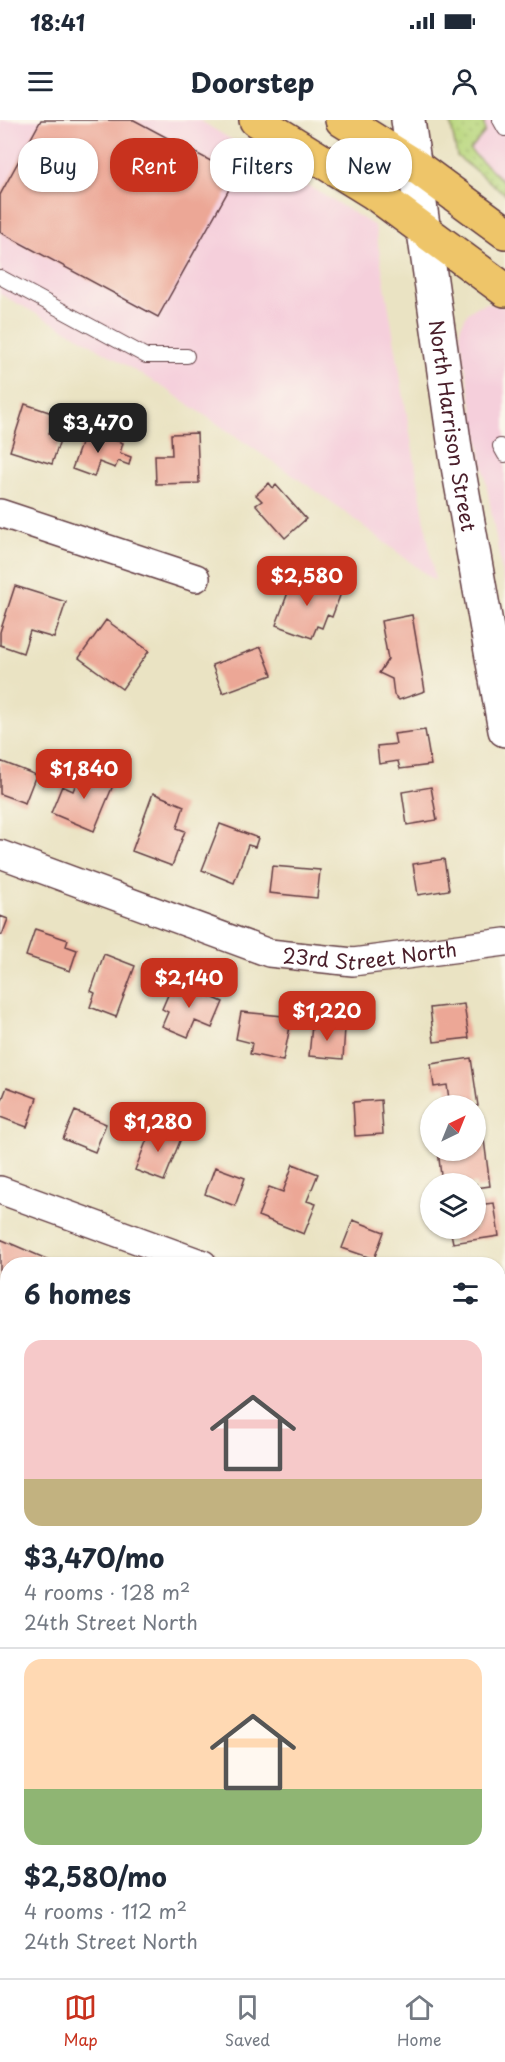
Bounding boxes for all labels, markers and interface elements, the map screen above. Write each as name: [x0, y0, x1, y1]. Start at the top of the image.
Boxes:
text: 18:41: [30, 5, 85, 38]
text: Doorstep: [190, 61, 315, 102]
icon: menu: [24, 65, 57, 98]
icon: person: [448, 65, 481, 98]
chip: Buy: [18, 138, 98, 192]
chip: Rent: [110, 138, 198, 192]
chip: Filters: [210, 138, 314, 192]
chip: New: [326, 138, 412, 192]
street label: North Harrison Street: [422, 318, 484, 534]
pin: $3,470: [49, 403, 147, 454]
text: $3,470: [63, 407, 133, 437]
pin: $2,580: [258, 556, 356, 607]
text: $2,580: [271, 560, 343, 590]
pin: $1,840: [35, 749, 133, 800]
text: $1,840: [50, 753, 118, 783]
street label: 23rd Street North: [281, 934, 458, 977]
pin: $2,140: [140, 958, 238, 1009]
text: $2,140: [155, 962, 223, 992]
pin: $1,220: [278, 991, 376, 1042]
text: $1,220: [293, 995, 361, 1025]
north arrow: [420, 1095, 486, 1161]
map controls: [420, 1095, 486, 1239]
pin: $1,280: [109, 1102, 207, 1153]
text: $1,280: [124, 1106, 192, 1136]
button: layers: [420, 1173, 486, 1239]
text: 6 homes: [24, 1274, 131, 1313]
icon: filters: [449, 1277, 482, 1310]
icon: home: [199, 1379, 307, 1487]
text: $3,470/mo: [24, 1538, 164, 1577]
text: 4 rooms · 128 m²: [24, 1577, 190, 1607]
text: 24th Street North: [24, 1607, 198, 1637]
icon: home: [199, 1698, 307, 1806]
text: $2,580/mo: [24, 1857, 167, 1896]
text: 4 rooms · 112 m²: [24, 1896, 187, 1926]
text: 24th Street North: [24, 1926, 198, 1956]
tab: Map: [63, 1991, 98, 2051]
tab: Saved: [225, 1991, 270, 2051]
tab: Home: [397, 1991, 442, 2051]

